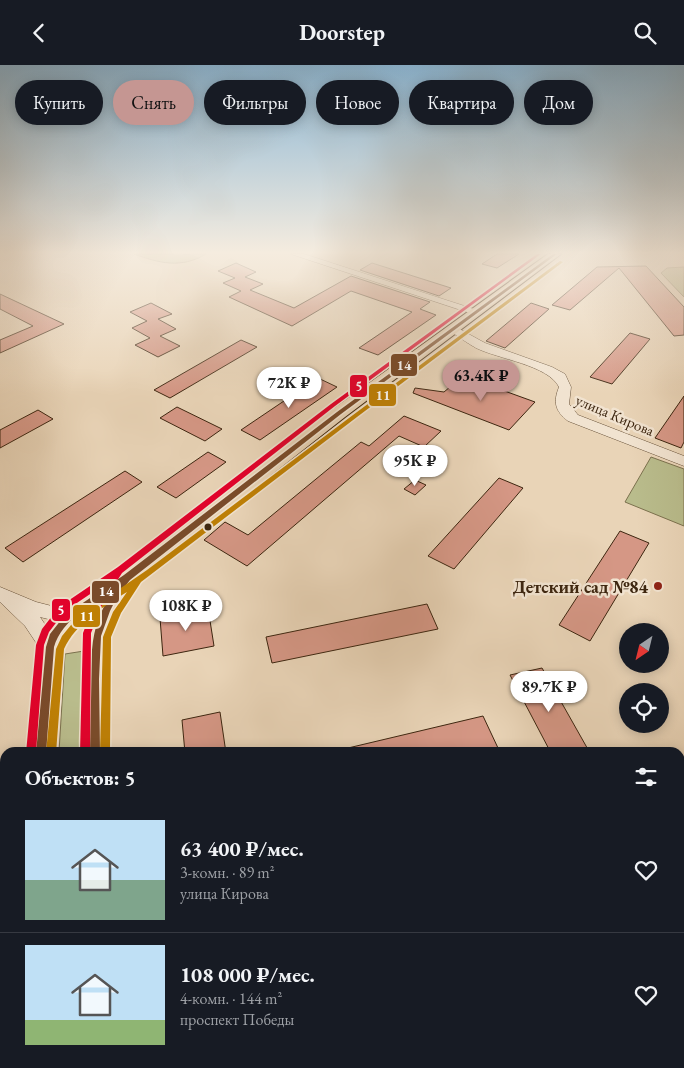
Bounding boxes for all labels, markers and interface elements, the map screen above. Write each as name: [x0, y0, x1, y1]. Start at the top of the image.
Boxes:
text: Doorstep: [299, 18, 385, 47]
icon: back: [25, 19, 53, 47]
icon: search: [631, 19, 659, 47]
chip: Купить: [15, 80, 103, 125]
chip: Снять: [113, 80, 194, 125]
chip: Фильтры: [204, 80, 306, 125]
chip: Новое: [316, 80, 399, 125]
chip: Квартира: [409, 80, 514, 125]
chip: Дом: [524, 80, 593, 125]
line badge: 14: [390, 353, 418, 377]
text: 14: [397, 356, 412, 374]
pin: 63.4K ₽: [435, 359, 527, 402]
text: 63.4K ₽: [453, 365, 509, 386]
pin: 72K ₽: [254, 367, 324, 409]
text: 72K ₽: [268, 372, 310, 393]
line badge: 5: [349, 374, 368, 398]
text: 5: [355, 377, 363, 395]
line badge: 11: [368, 383, 397, 407]
text: 11: [376, 386, 390, 404]
street label: улица Кирова: [573, 390, 657, 440]
pin: 95K ₽: [380, 445, 450, 487]
text: 95K ₽: [394, 450, 436, 471]
unlabelled marker: [203, 522, 213, 532]
place label: Детский сад №84: [513, 575, 648, 598]
line badge: 14: [91, 580, 120, 604]
marker: Детский сад №84: [652, 580, 664, 592]
text: 14: [99, 582, 114, 600]
pin: 108K ₽: [145, 589, 227, 632]
text: 108K ₽: [160, 595, 212, 616]
line badge: 5: [51, 598, 71, 622]
text: 5: [57, 601, 65, 619]
line badge: 11: [72, 604, 101, 628]
text: 11: [80, 607, 94, 625]
north arrow: [619, 623, 669, 673]
map controls: [619, 623, 669, 733]
pin: 89.7K ₽: [503, 671, 595, 713]
text: 89.7K ₽: [521, 676, 577, 697]
button: locate: [619, 683, 669, 733]
icon: filters: [632, 763, 660, 791]
text: Объектов: 5: [25, 764, 136, 791]
text: 63 400 ₽/мес.: [180, 835, 304, 862]
icon: home: [65, 840, 125, 900]
icon: heart: [632, 856, 660, 884]
text: 3-комн. · 89 m²: [180, 862, 275, 883]
text: улица Кирова: [180, 883, 269, 904]
text: 108 000 ₽/мес.: [180, 961, 315, 988]
icon: home: [65, 965, 125, 1025]
icon: heart: [632, 981, 660, 1009]
text: 4-комн. · 144 m²: [180, 988, 282, 1009]
text: проспект Победы: [180, 1009, 294, 1030]

